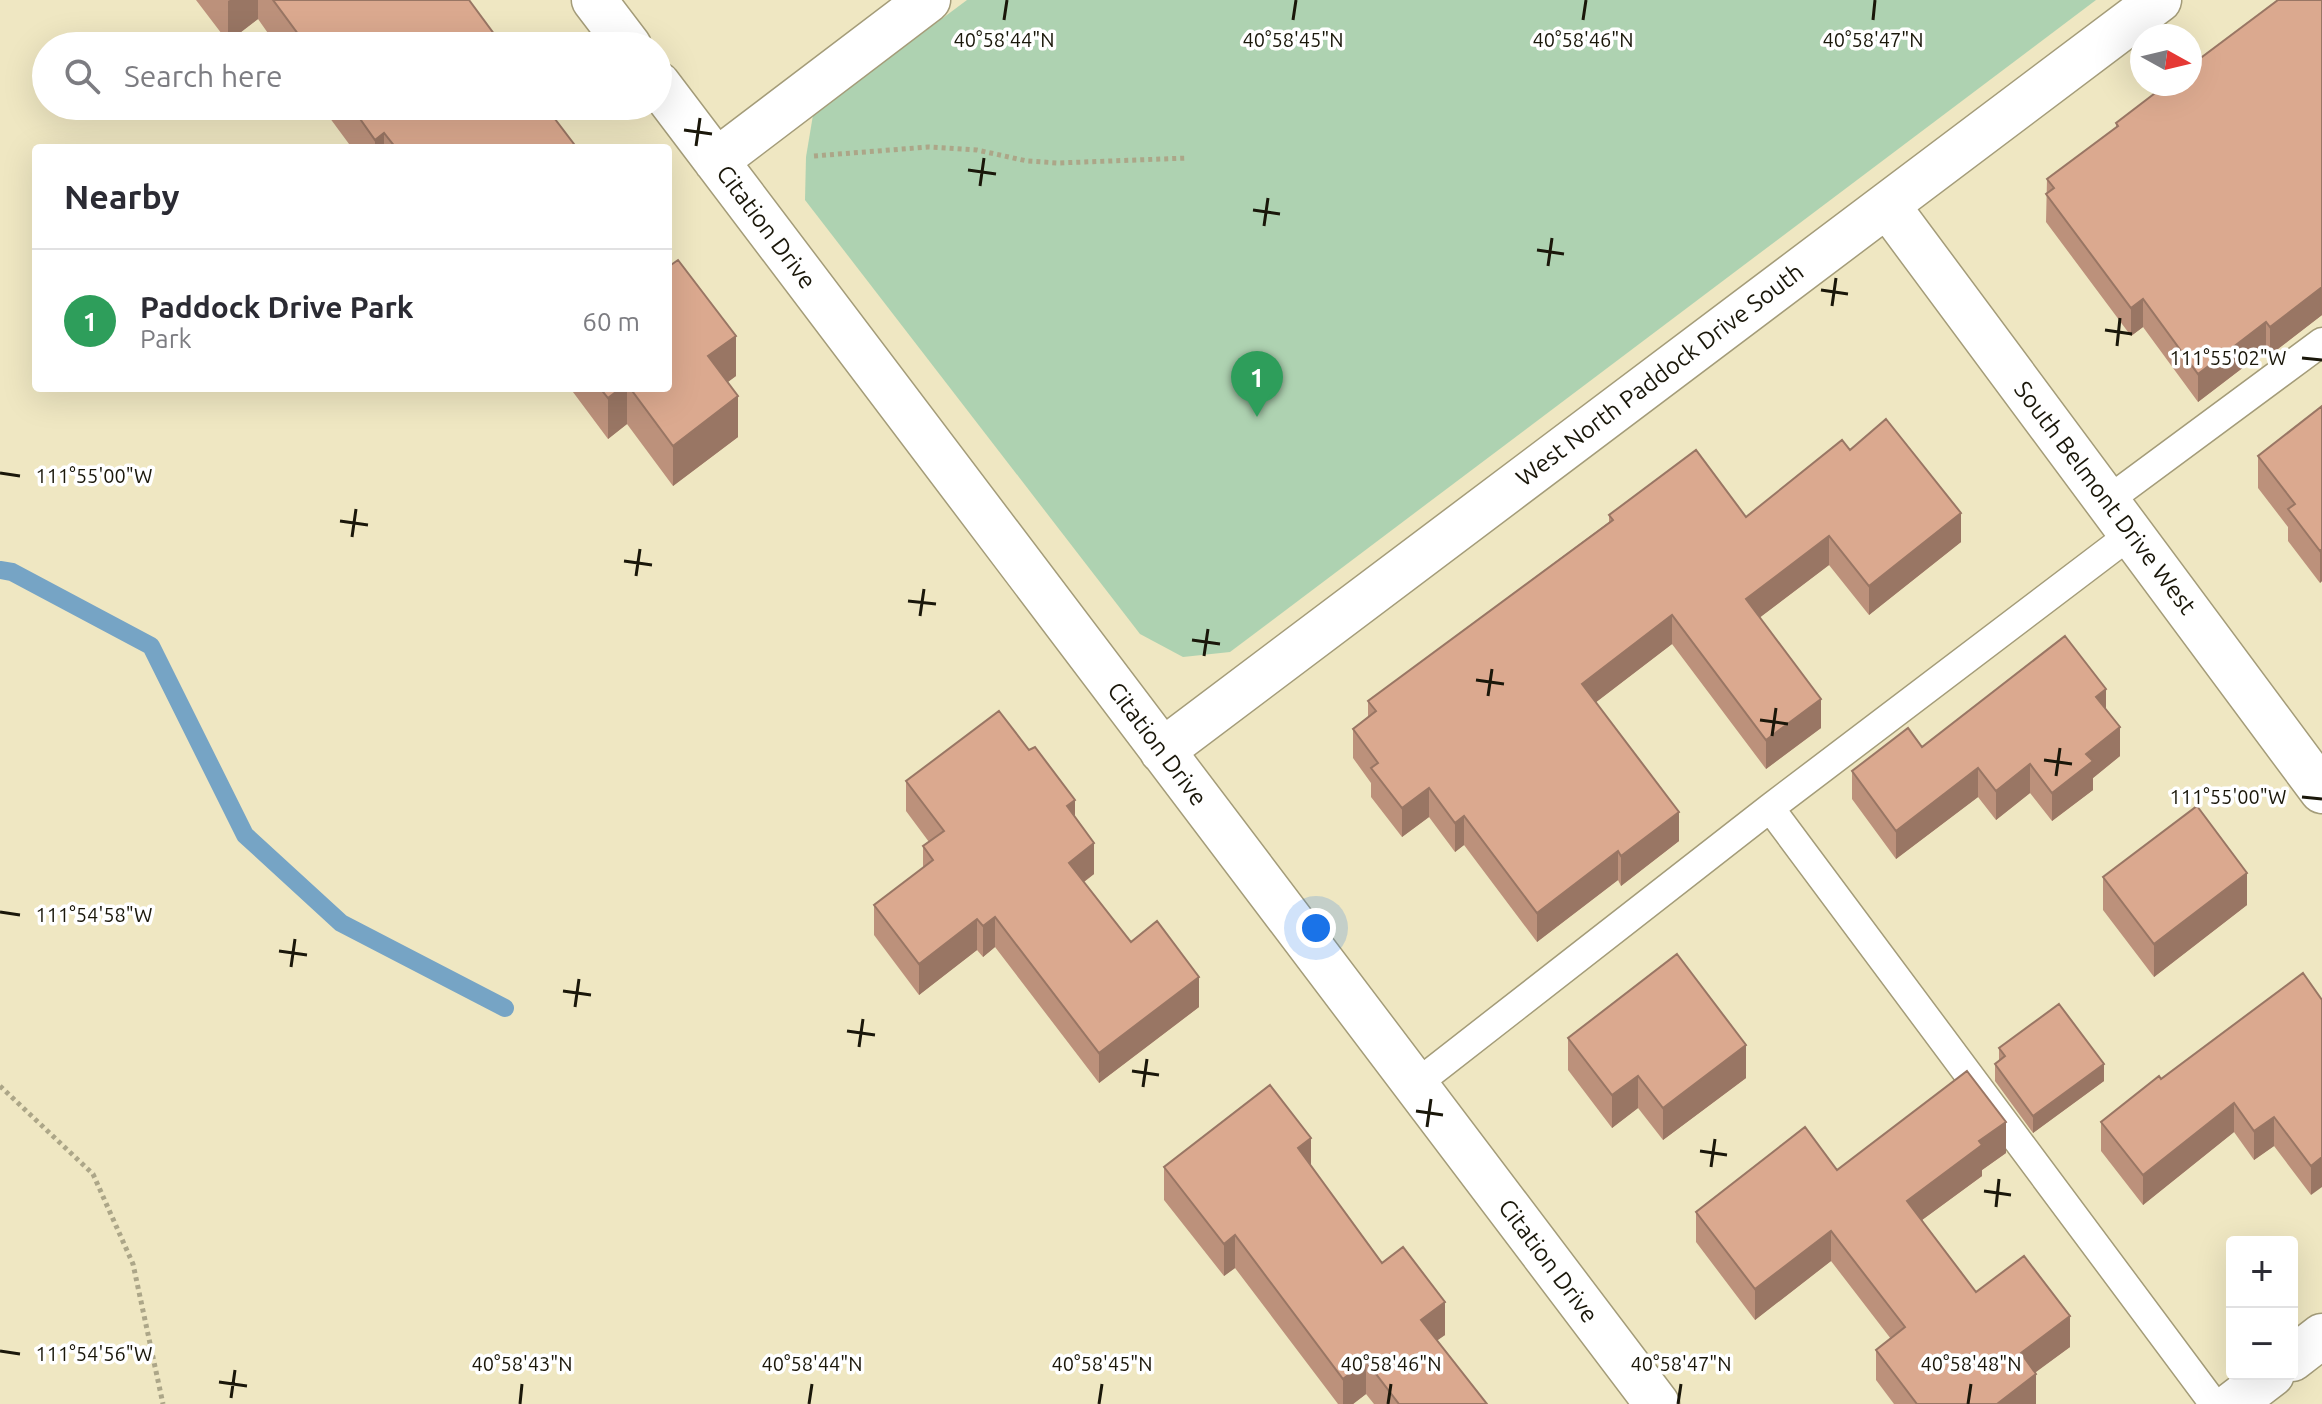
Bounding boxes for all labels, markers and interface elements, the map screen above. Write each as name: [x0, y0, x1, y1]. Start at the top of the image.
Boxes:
north arrow: [2130, 24, 2202, 96]
text: 40°58'44"N: [953, 28, 1055, 51]
text: 40°58'45"N: [1242, 28, 1344, 51]
text: 40°58'46"N: [1532, 28, 1634, 51]
text: 40°58'47"N: [1822, 28, 1924, 51]
search box: [32, 32, 672, 120]
icon: search: [60, 54, 104, 98]
text: Search here: [124, 59, 283, 93]
street label: Citation Drive: [711, 160, 822, 294]
text: Nearby: [64, 177, 179, 215]
street label: West North Paddock Drive South: [1511, 258, 1809, 491]
text: Paddock Drive Park: [140, 290, 414, 324]
text: 1: [83, 307, 97, 336]
text: 60 m: [582, 307, 640, 336]
text: Park: [140, 324, 192, 353]
text: 111°55'02"W: [2170, 346, 2286, 369]
pin: 1: [1231, 351, 1283, 417]
street label: South Belmont Drive West: [2009, 376, 2202, 620]
text: 111°55'00"W: [36, 464, 152, 487]
street label: Citation Drive: [1102, 677, 1213, 811]
text: 111°55'00"W: [2170, 785, 2286, 808]
text: 111°54'58"W: [36, 903, 152, 926]
your location: [1296, 908, 1336, 948]
street label: Citation Drive: [1493, 1194, 1604, 1328]
map controls: [2226, 1236, 2298, 1380]
button: +: [2226, 1236, 2298, 1308]
button: −: [2226, 1308, 2298, 1380]
text: 111°54'56"W: [36, 1342, 152, 1365]
text: 40°58'43"N: [471, 1352, 573, 1375]
text: 40°58'44"N: [761, 1352, 863, 1375]
text: 40°58'45"N: [1051, 1352, 1153, 1375]
text: 40°58'46"N: [1340, 1352, 1442, 1375]
text: 40°58'47"N: [1630, 1352, 1732, 1375]
text: 40°58'48"N: [1920, 1352, 2022, 1375]

